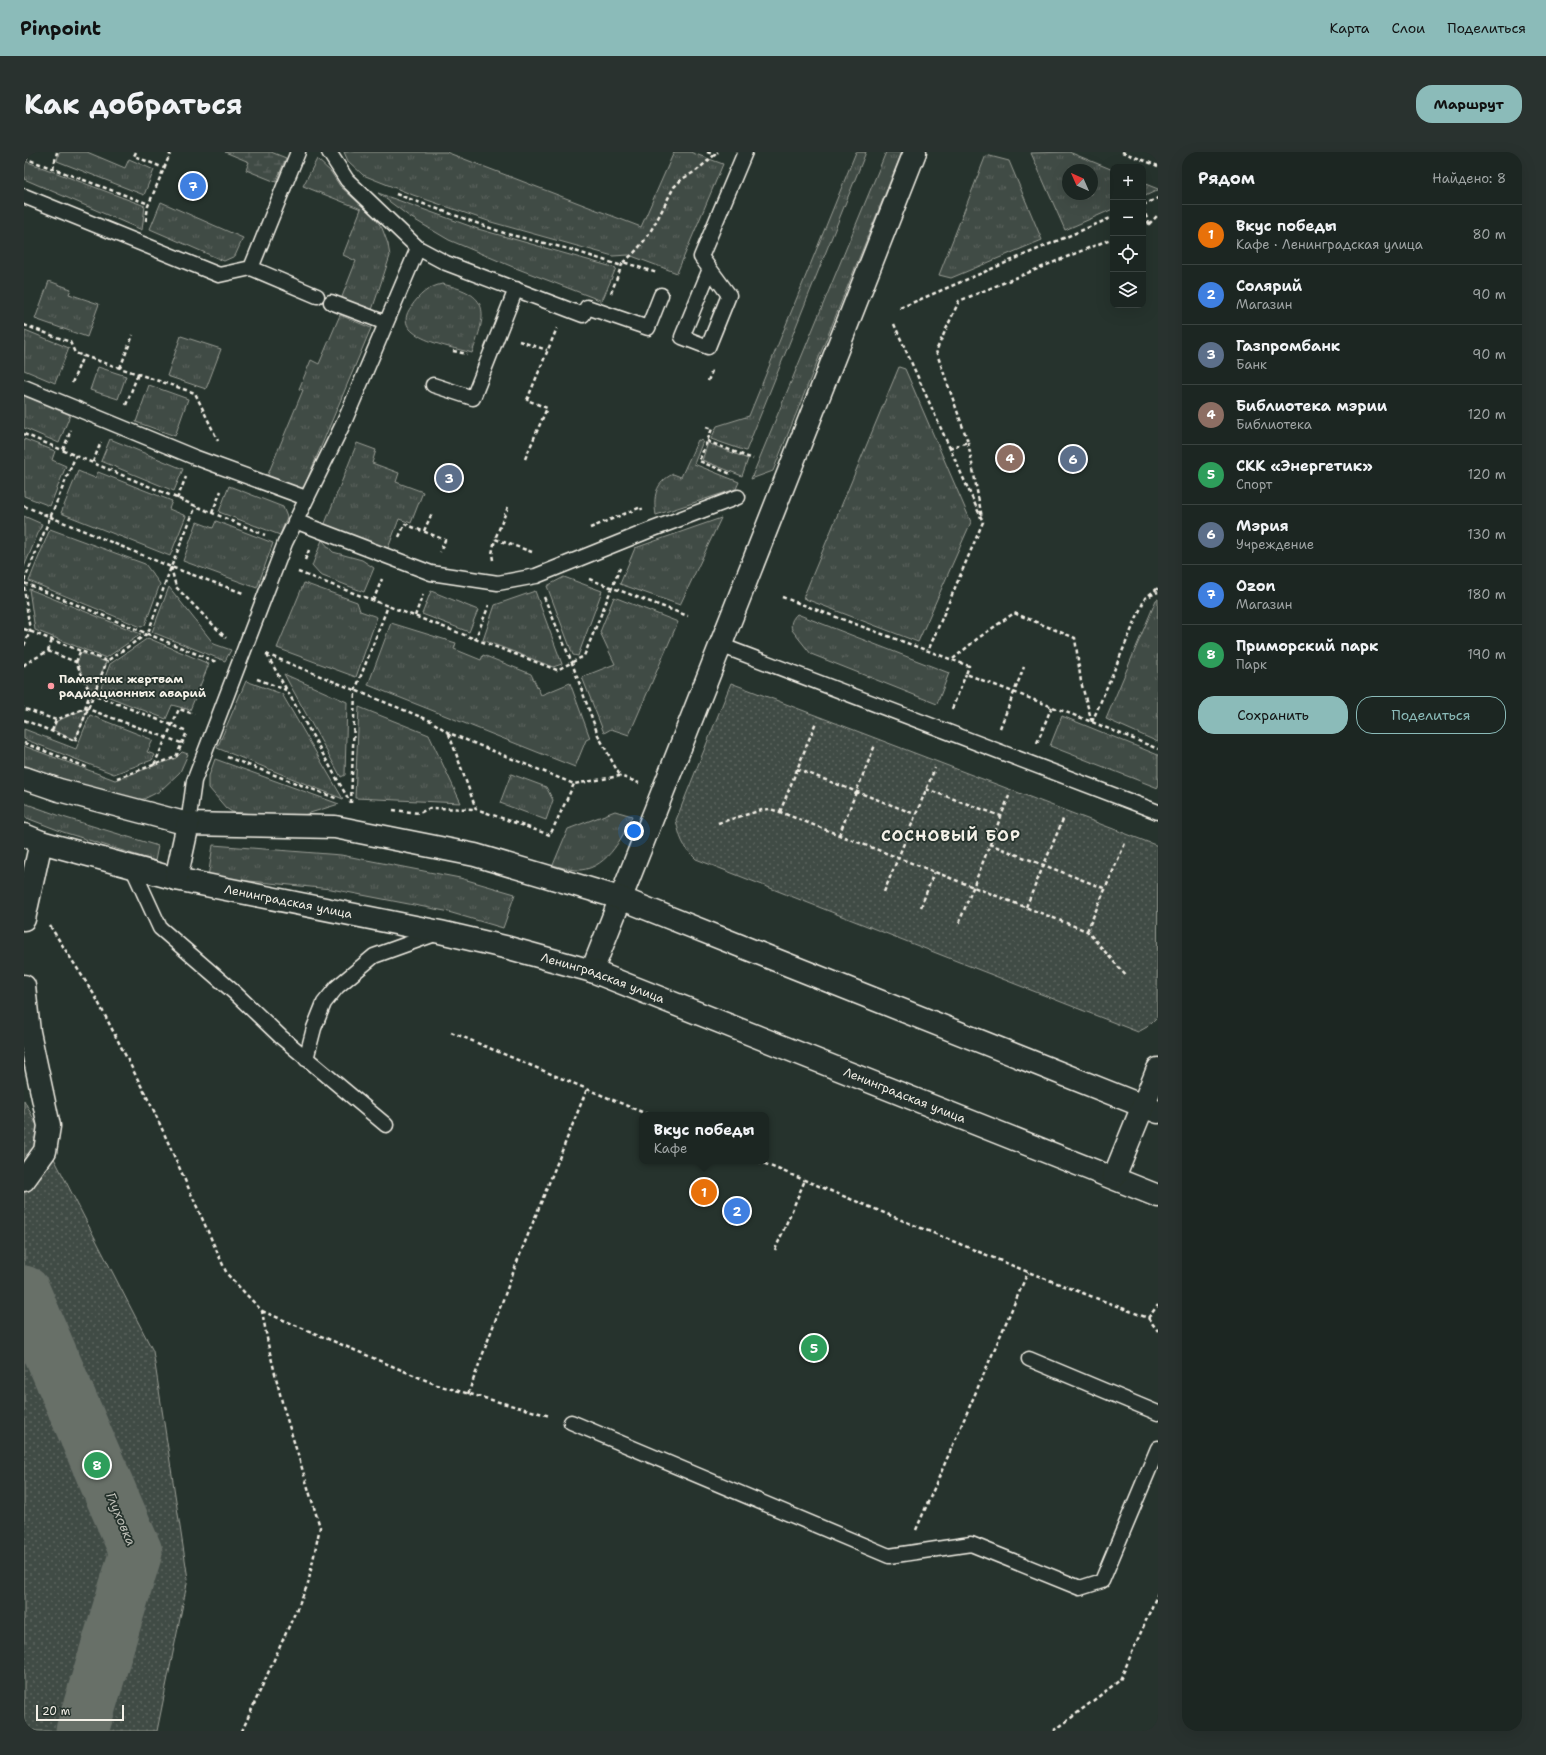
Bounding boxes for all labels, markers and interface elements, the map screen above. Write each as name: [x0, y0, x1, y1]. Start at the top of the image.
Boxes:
text: Pinpoint: [20, 16, 101, 41]
text: Карта: [1329, 19, 1370, 37]
text: Слои: [1392, 19, 1425, 37]
text: Поделиться: [1447, 19, 1526, 37]
text: Как добраться: [24, 85, 243, 123]
button: Маршрут: [1416, 85, 1522, 123]
north arrow: [1062, 164, 1098, 200]
map controls: [1110, 164, 1146, 308]
button: +: [1110, 164, 1146, 200]
text: Рядом: [1198, 167, 1255, 189]
text: Найдено: 8: [1432, 170, 1506, 187]
pin: 7: [180, 171, 206, 201]
button: −: [1110, 200, 1146, 236]
text: Вкус победы: [1236, 216, 1337, 236]
text: 1: [1208, 226, 1214, 243]
text: 80 m: [1472, 226, 1506, 243]
button: locate: [1110, 236, 1146, 272]
text: Кафе · Ленинградская улица: [1236, 236, 1423, 253]
button: layers: [1110, 272, 1146, 308]
text: Солярий: [1236, 276, 1302, 296]
text: 2: [1206, 286, 1216, 303]
text: 90 m: [1472, 286, 1506, 303]
text: Магазин: [1236, 296, 1292, 313]
text: Газпромбанк: [1236, 336, 1340, 356]
text: 3: [1206, 346, 1216, 363]
text: 90 m: [1472, 346, 1506, 363]
text: Банк: [1236, 356, 1267, 373]
text: Библиотека мэрии: [1236, 396, 1387, 416]
text: 4: [1206, 406, 1216, 423]
text: 120 m: [1468, 406, 1506, 423]
text: Библиотека: [1236, 416, 1312, 433]
pin: 4: [997, 443, 1023, 473]
pin: 6: [1060, 444, 1086, 474]
text: СКК «Энергетик»: [1236, 456, 1373, 476]
pin: 3: [436, 463, 462, 493]
text: 5: [1207, 466, 1215, 483]
text: 120 m: [1468, 466, 1506, 483]
text: Спорт: [1236, 476, 1272, 493]
text: Мэрия: [1236, 516, 1289, 536]
text: 6: [1206, 526, 1216, 543]
text: 130 m: [1468, 526, 1506, 543]
text: Учреждение: [1236, 536, 1314, 553]
text: Ozon: [1236, 576, 1276, 596]
text: 7: [1206, 586, 1216, 603]
text: 180 m: [1467, 586, 1506, 603]
text: Магазин: [1236, 596, 1292, 613]
text: Приморский парк: [1236, 636, 1378, 656]
text: 8: [1206, 646, 1216, 663]
text: 190 m: [1467, 646, 1506, 663]
text: Парк: [1236, 656, 1267, 673]
place label: Памятник жертвам радиационных аварий: [59, 671, 207, 701]
marker: Памятник жертвам радиационных аварий: [46, 681, 56, 691]
button: Сохранить: [1198, 696, 1348, 734]
button: Поделиться: [1356, 696, 1506, 734]
your location: [624, 821, 644, 841]
district label: СОСНОВЫЙ БОР: [881, 825, 1021, 846]
street label: Ленинградская улица: [223, 881, 354, 922]
street label: Ленинградская улица: [539, 949, 667, 1007]
street label: Ленинградская улица: [841, 1064, 969, 1127]
popup: [639, 1112, 769, 1164]
text: Вкус победы: [654, 1120, 754, 1140]
text: Кафе: [654, 1140, 687, 1157]
pin: 1: [691, 1177, 717, 1207]
pin: 2: [724, 1196, 750, 1226]
pin: 5: [801, 1333, 827, 1363]
pin: 8: [84, 1450, 110, 1480]
water label: Глуховка: [102, 1490, 140, 1548]
scale bar: [36, 1703, 124, 1722]
text: 20 m: [42, 1704, 70, 1719]

